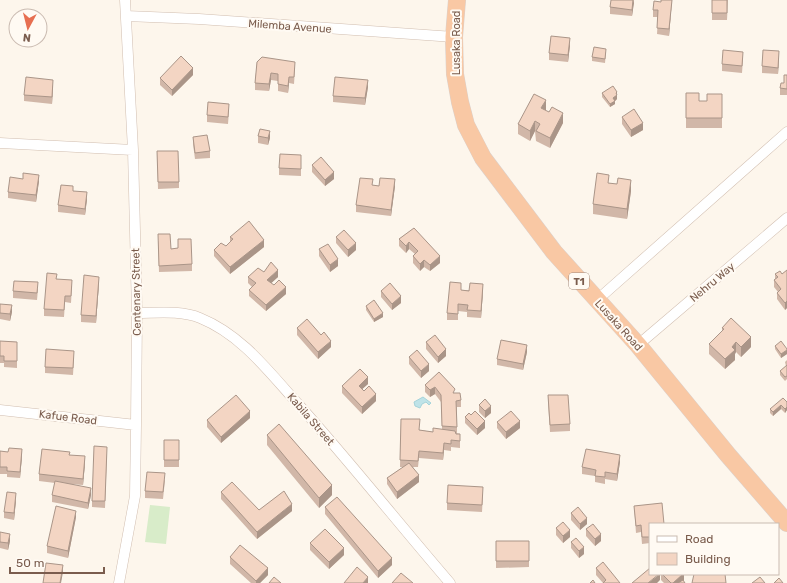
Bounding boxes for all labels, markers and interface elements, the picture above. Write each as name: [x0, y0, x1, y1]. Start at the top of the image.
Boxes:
north arrow: [8, 8, 48, 48]
street label: Lusaka Road: [450, 11, 463, 75]
street label: Milemba Avenue: [248, 17, 332, 36]
text: N: [22, 30, 32, 44]
street label: Centenary Street: [129, 247, 144, 336]
street label: Nehru Way: [687, 260, 737, 305]
road number: T1: [569, 273, 589, 289]
street label: Lusaka Road: [592, 297, 645, 354]
street label: Kabila Street: [284, 391, 337, 449]
street label: Kafue Road: [38, 407, 98, 428]
legend: [649, 523, 779, 575]
text: Road: [685, 532, 713, 546]
scale bar: [10, 549, 104, 575]
text: Building: [685, 552, 731, 566]
text: 50 m: [16, 556, 44, 570]

